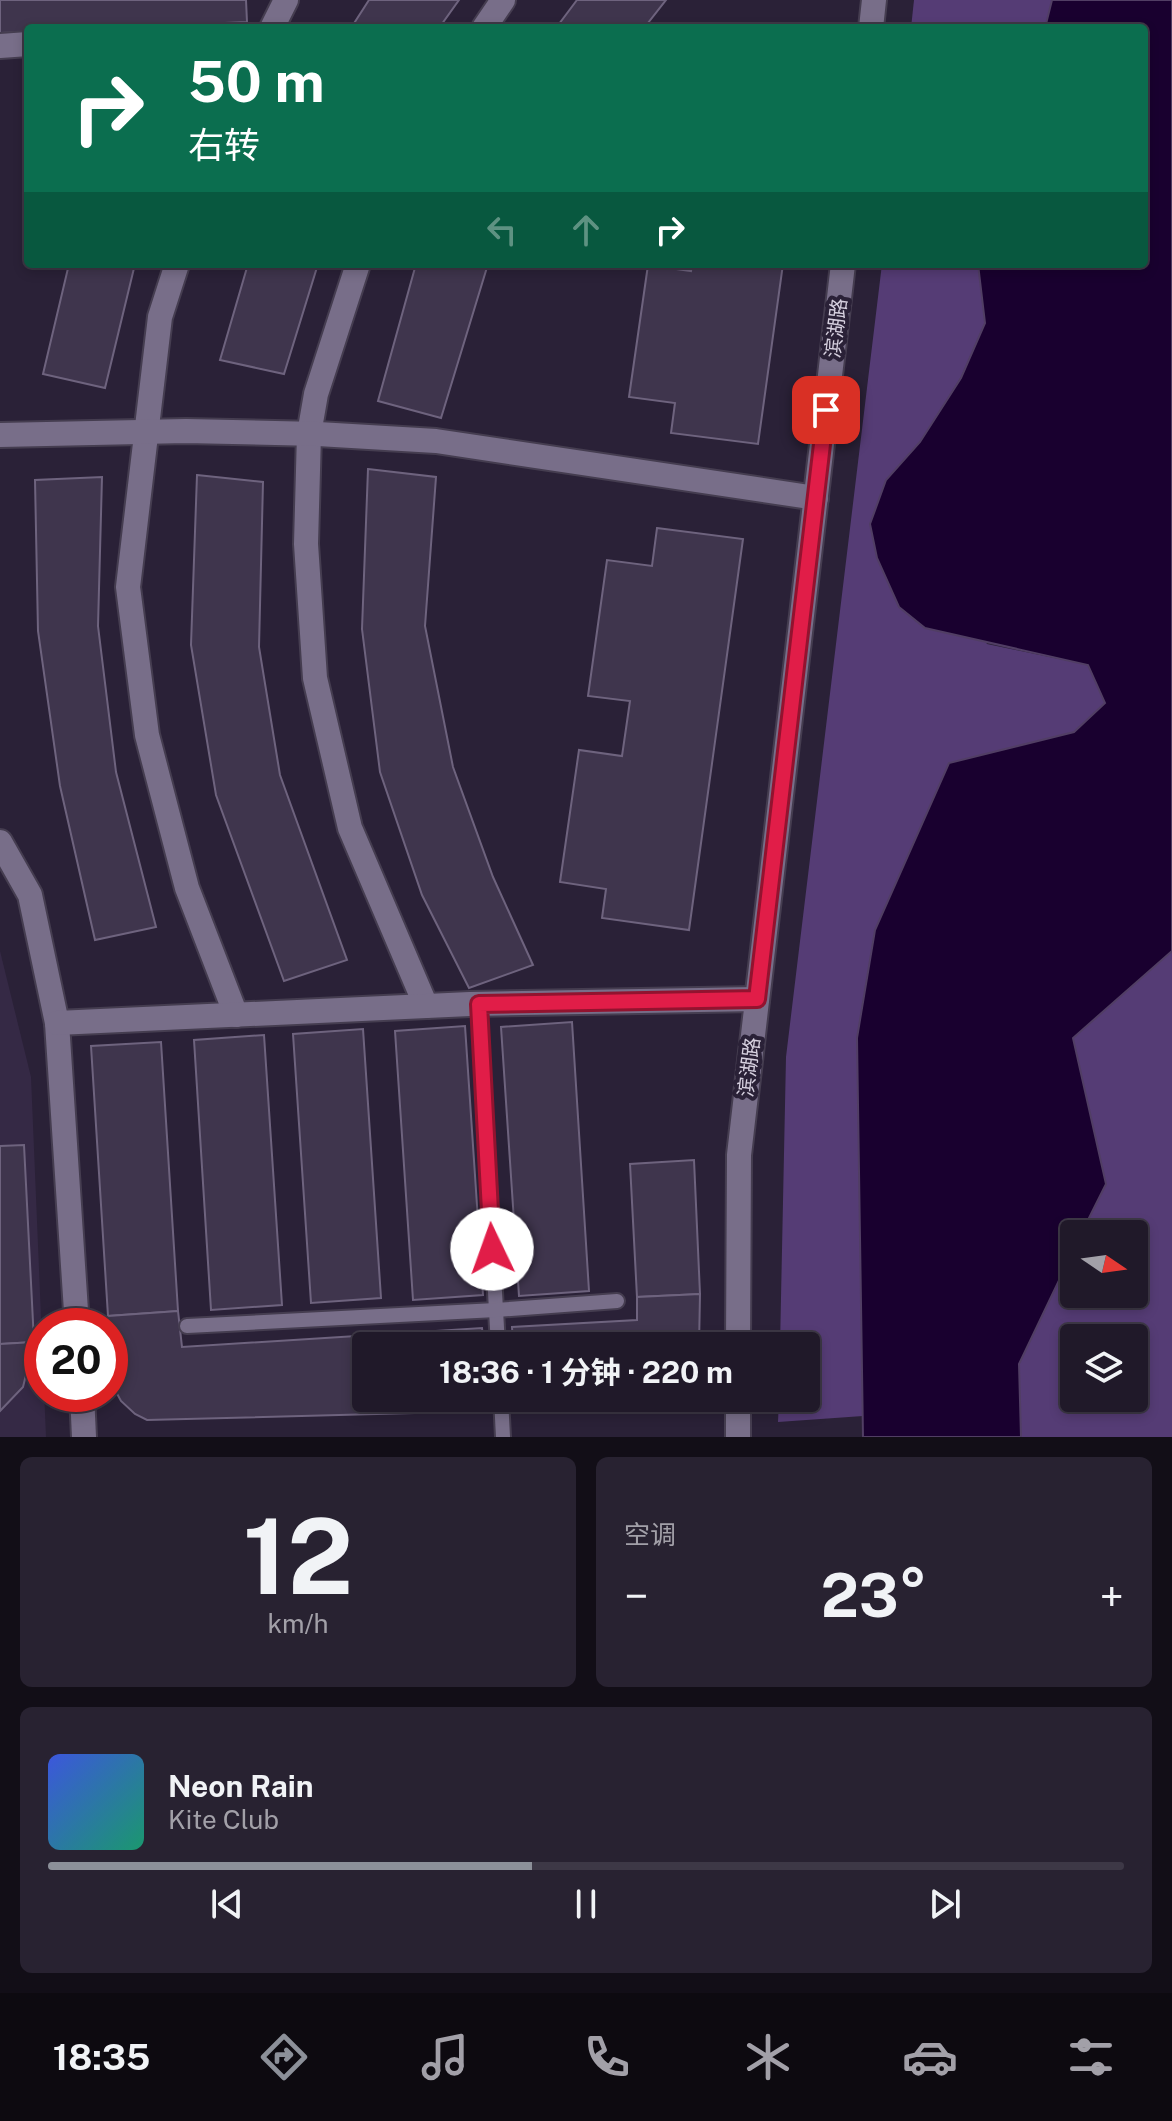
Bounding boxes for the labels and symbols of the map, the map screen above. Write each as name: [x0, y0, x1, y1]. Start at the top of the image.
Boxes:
street label: 滨湖路: [820, 297, 852, 359]
pin: [792, 376, 860, 444]
street label: 滨湖路: [733, 1036, 765, 1098]
position arrow: [450, 1207, 534, 1291]
north arrow: [1060, 1220, 1148, 1308]
speed limit sign: 20: [24, 1308, 128, 1412]

